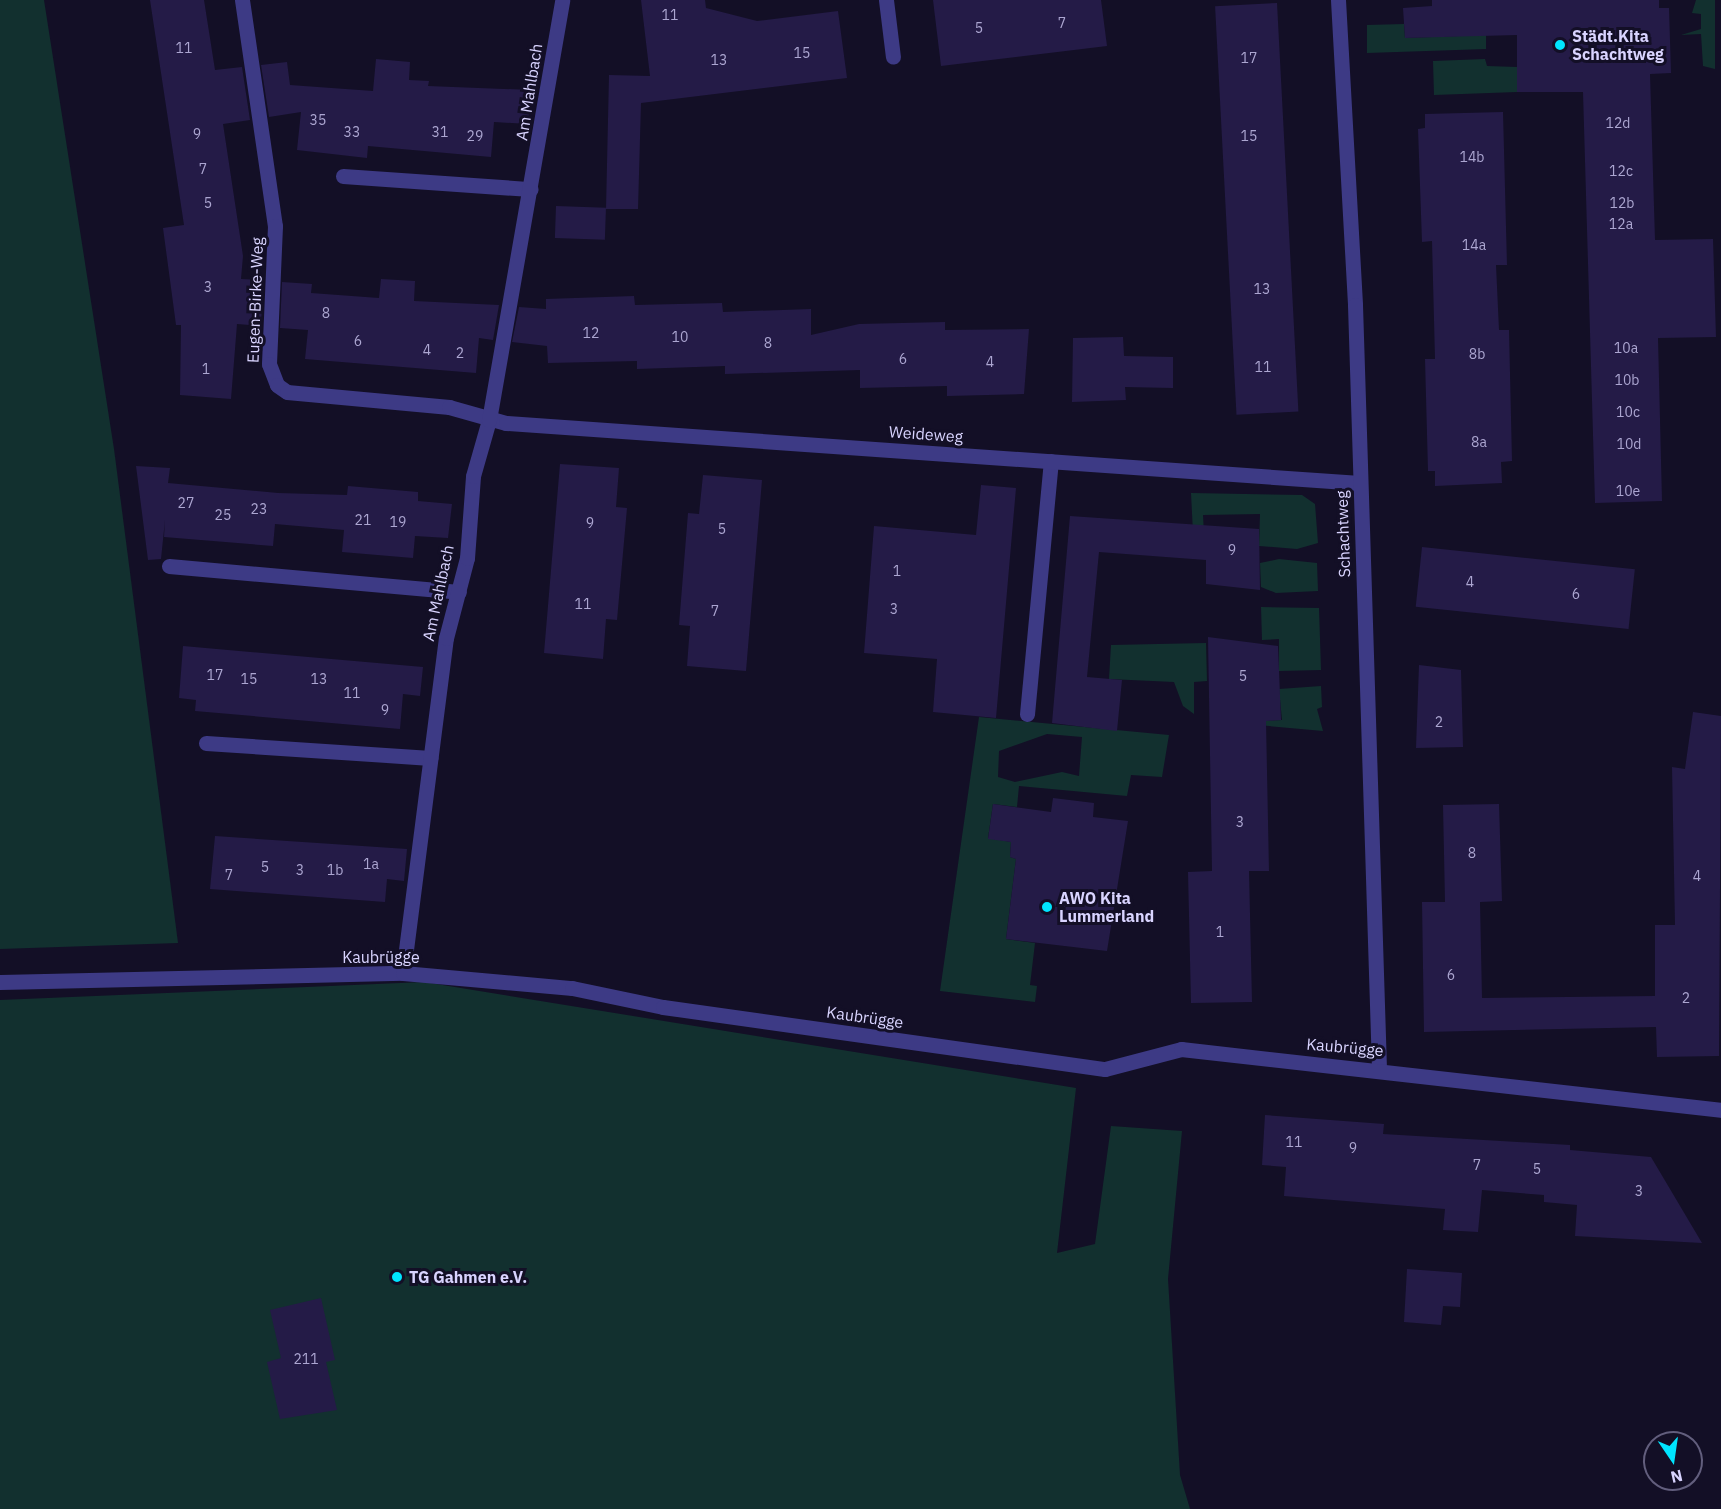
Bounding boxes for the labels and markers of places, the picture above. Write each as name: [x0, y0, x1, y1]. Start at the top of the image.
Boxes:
place label: Städt.Kita Schachtweg: [1572, 26, 1664, 64]
marker: Städt.Kita Schachtweg: [1553, 38, 1567, 52]
place label: AWO Kita Lummerland: [1059, 888, 1154, 926]
marker: AWO Kita Lummerland: [1040, 900, 1054, 914]
place label: TG Gahmen e.V.: [409, 1267, 527, 1287]
marker: TG Gahmen e.V.: [390, 1270, 404, 1284]

